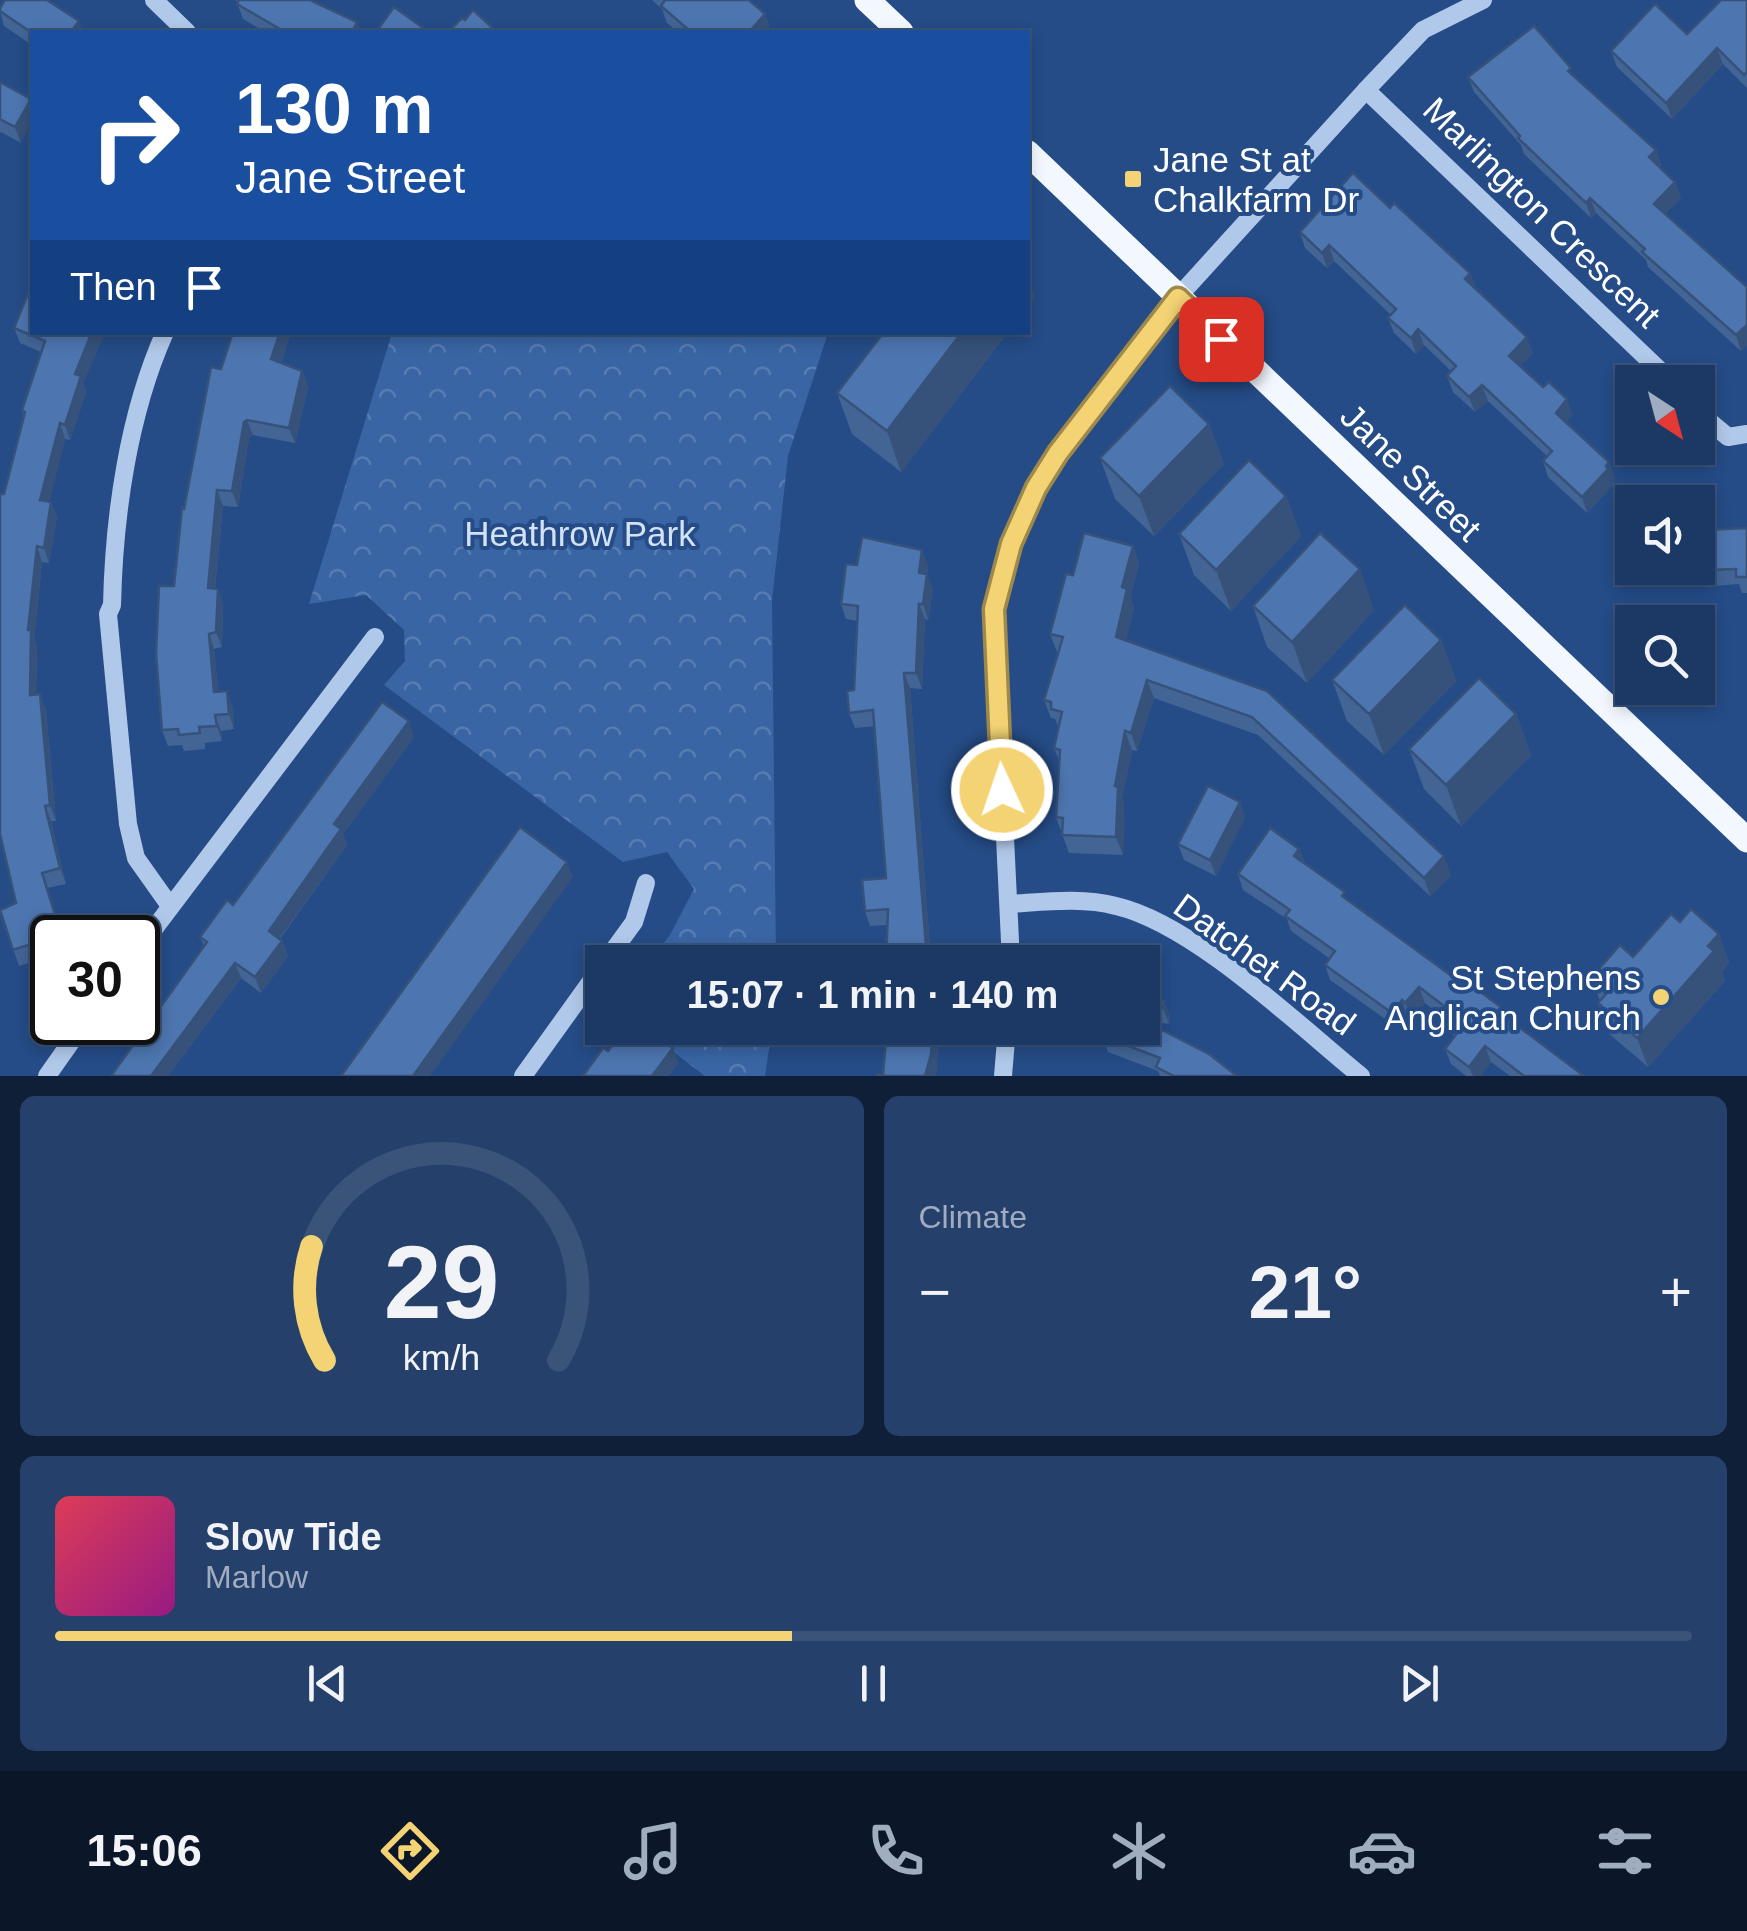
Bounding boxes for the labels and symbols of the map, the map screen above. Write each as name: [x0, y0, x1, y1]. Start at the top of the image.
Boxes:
street label: Marlington Crescent: [1416, 89, 1668, 335]
place label: Jane St at Chalkfarm Dr: [1153, 140, 1359, 219]
marker: Jane St at Chalkfarm Dr: [1122, 168, 1144, 190]
pin: [1179, 297, 1264, 382]
north arrow: [1615, 365, 1715, 465]
street label: Jane Street: [1333, 396, 1489, 548]
park label: Heathrow Park: [464, 514, 696, 553]
position arrow: [950, 738, 1054, 842]
street label: Datchet Road: [1167, 885, 1363, 1043]
speed limit sign: 30: [30, 915, 160, 1045]
place label: St Stephens Anglican Church: [1384, 958, 1641, 1037]
marker: St Stephens Anglican Church: [1650, 986, 1672, 1008]

